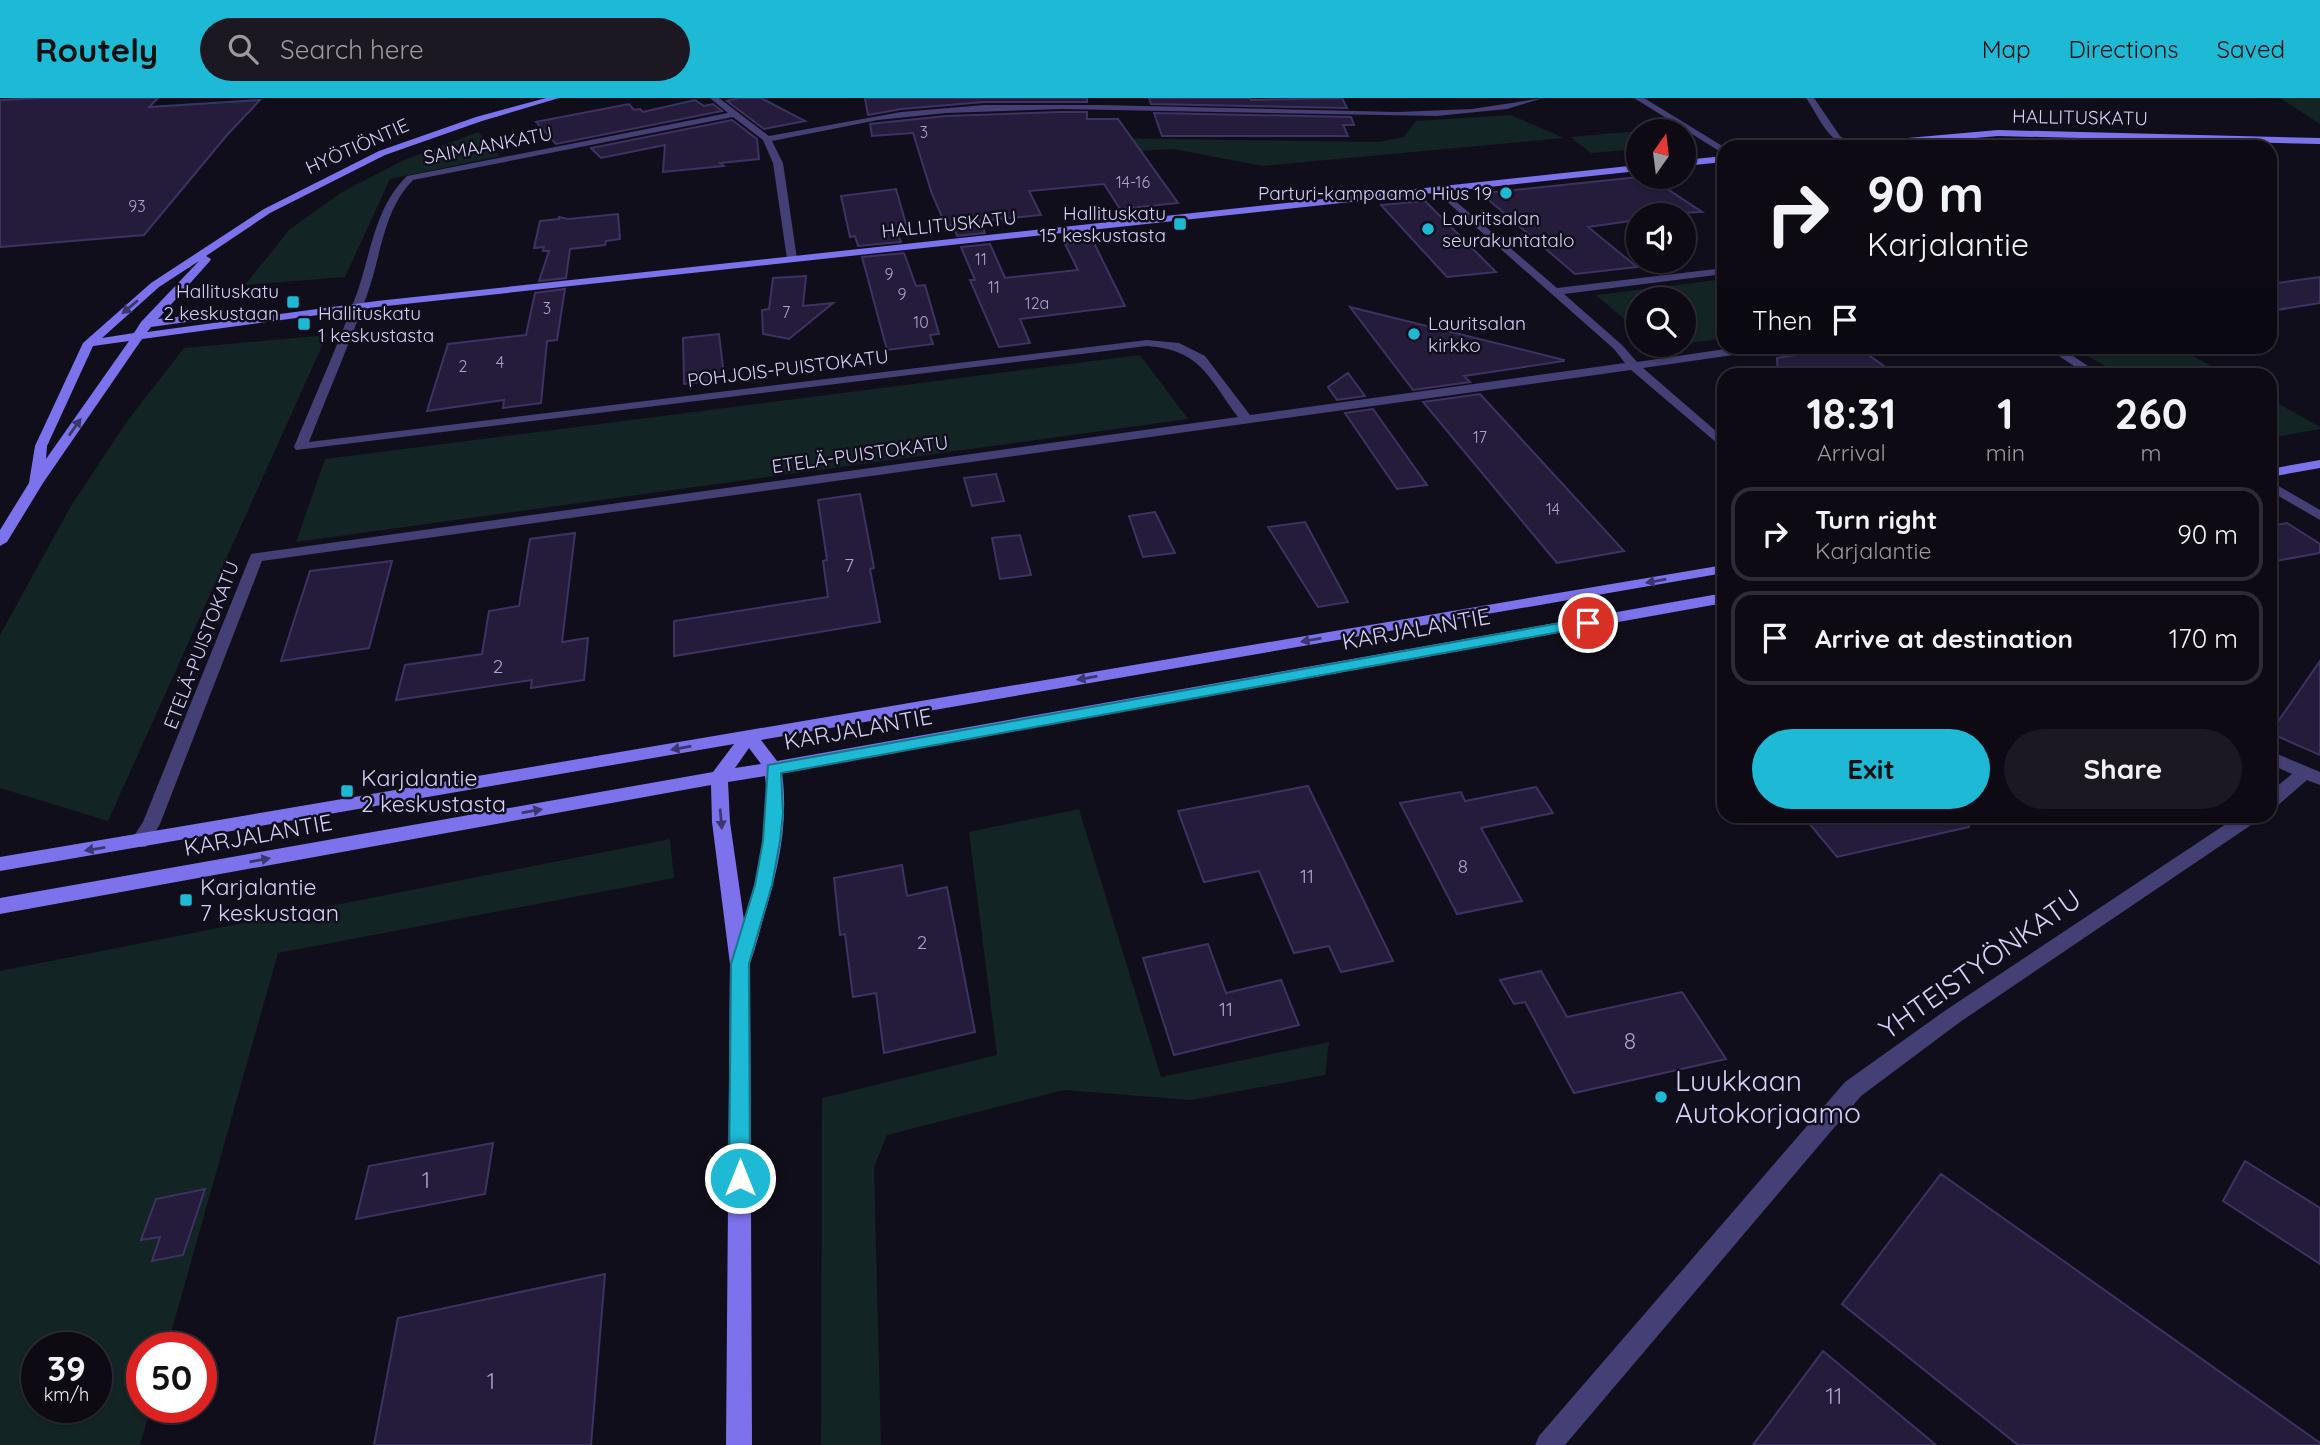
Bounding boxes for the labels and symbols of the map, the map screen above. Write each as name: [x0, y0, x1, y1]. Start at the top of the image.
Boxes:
street label: HALLITUSKATU: [2012, 104, 2148, 130]
street label: HYÖTIÖNTIE: [302, 113, 412, 179]
north arrow: [1626, 119, 1696, 189]
street label: SAIMAANKATU: [421, 121, 555, 169]
house number: 3: [920, 122, 928, 142]
house number: 14-16: [1116, 172, 1150, 192]
place label: Parturi-kampaamo Hius 19: [1258, 181, 1492, 205]
marker: Parturi-kampaamo Hius 19: [1498, 185, 1514, 201]
house number: 93: [128, 196, 146, 216]
place label: Hallituskatu 15 keskustasta: [1039, 201, 1166, 247]
street label: HALLITUSKATU: [880, 205, 1018, 243]
place label: Lauritsalan seurakuntatalo: [1442, 206, 1575, 252]
marker: Hallituskatu 15 keskustasta: [1172, 216, 1188, 232]
marker: Lauritsalan seurakuntatalo: [1420, 221, 1436, 237]
house number: 11: [975, 249, 987, 269]
house number: 9: [885, 264, 894, 284]
house number: 11: [988, 277, 1000, 297]
place label: Hallituskatu 2 keskustaan: [163, 279, 279, 325]
house number: 9: [898, 284, 907, 304]
house number: 12a: [1025, 293, 1049, 313]
marker: Hallituskatu 2 keskustaan: [285, 294, 301, 310]
house number: 3: [543, 298, 551, 318]
one-way arrow: [121, 299, 138, 314]
place label: Hallituskatu 1 keskustasta: [318, 301, 434, 347]
house number: 7: [782, 302, 790, 322]
place label: Lauritsalan kirkko: [1428, 311, 1526, 357]
house number: 10: [913, 312, 929, 332]
marker: Hallituskatu 1 keskustasta: [296, 316, 312, 332]
marker: Lauritsalan kirkko: [1406, 326, 1422, 342]
street label: POHJOIS-PUISTOKATU: [686, 344, 890, 392]
house number: 4: [496, 352, 504, 372]
house number: 2: [459, 356, 468, 376]
one-way arrow: [68, 418, 82, 436]
house number: 17: [1473, 427, 1487, 447]
street label: ETELÄ-PUISTOKATU: [770, 430, 950, 478]
house number: 14: [1546, 499, 1560, 519]
house number: 7: [844, 553, 854, 577]
street label: ETELÄ-PUISTOKATU: [158, 558, 244, 732]
one-way arrow: [1645, 576, 1667, 587]
pin: [1558, 593, 1618, 653]
street label: KARJALANTIE: [1339, 601, 1492, 656]
one-way arrow: [1300, 635, 1322, 646]
house number: 2: [493, 654, 503, 678]
one-way arrow: [1076, 673, 1098, 684]
street label: KARJALANTIE: [781, 701, 934, 756]
one-way arrow: [670, 743, 692, 754]
place label: Karjalantie 2 keskustasta: [361, 763, 506, 818]
marker: Karjalantie 2 keskustasta: [339, 783, 355, 799]
one-way arrow: [521, 805, 543, 816]
street label: KARJALANTIE: [181, 807, 334, 862]
one-way arrow: [716, 808, 727, 830]
one-way arrow: [84, 844, 106, 855]
one-way arrow: [249, 854, 271, 865]
house number: 8: [1458, 854, 1468, 878]
house number: 11: [1300, 864, 1314, 888]
place label: Karjalantie 7 keskustaan: [200, 872, 339, 927]
street label: YHTEISTYÖNKATU: [1872, 881, 2087, 1046]
marker: Karjalantie 7 keskustaan: [178, 892, 194, 908]
house number: 2: [917, 930, 927, 954]
house number: 11: [1219, 997, 1233, 1021]
house number: 8: [1624, 1026, 1636, 1055]
place label: Luukkaan Autokorjaamo: [1675, 1063, 1861, 1130]
marker: Luukkaan Autokorjaamo: [1653, 1089, 1669, 1105]
position arrow: [703, 1141, 777, 1215]
house number: 1: [422, 1165, 430, 1194]
speed limit sign: 50: [126, 1332, 217, 1423]
house number: 1: [487, 1366, 495, 1395]
house number: 11: [1825, 1381, 1843, 1410]

